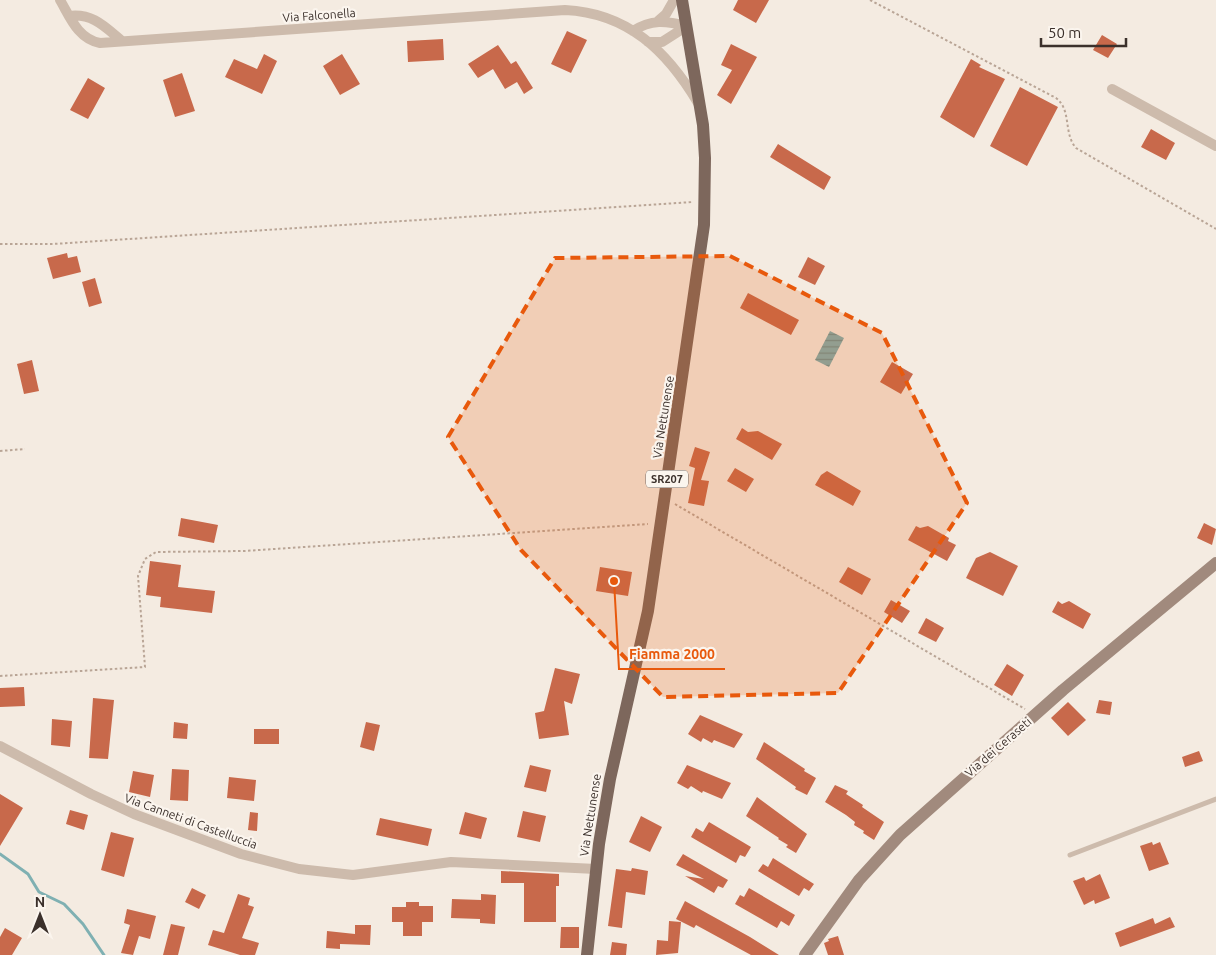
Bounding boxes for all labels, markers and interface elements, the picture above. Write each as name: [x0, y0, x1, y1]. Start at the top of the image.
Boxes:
street label: Via Falconella: [282, 6, 356, 24]
scale bar: [1041, 15, 1126, 47]
text: 50 m: [1048, 24, 1081, 41]
street label: Via Nettunense: [650, 375, 676, 459]
road number: SR207: [646, 470, 688, 488]
callout: Fiamma 2000: [619, 640, 725, 669]
text: Fiamma 2000: [629, 646, 715, 662]
street label: Via dei Ceraseti: [962, 715, 1034, 779]
street label: Via Nettunense: [577, 773, 603, 857]
street label: Via Canneti di Castelluccia: [123, 791, 259, 851]
north arrow: [15, 890, 65, 940]
text: N: [35, 894, 45, 910]

